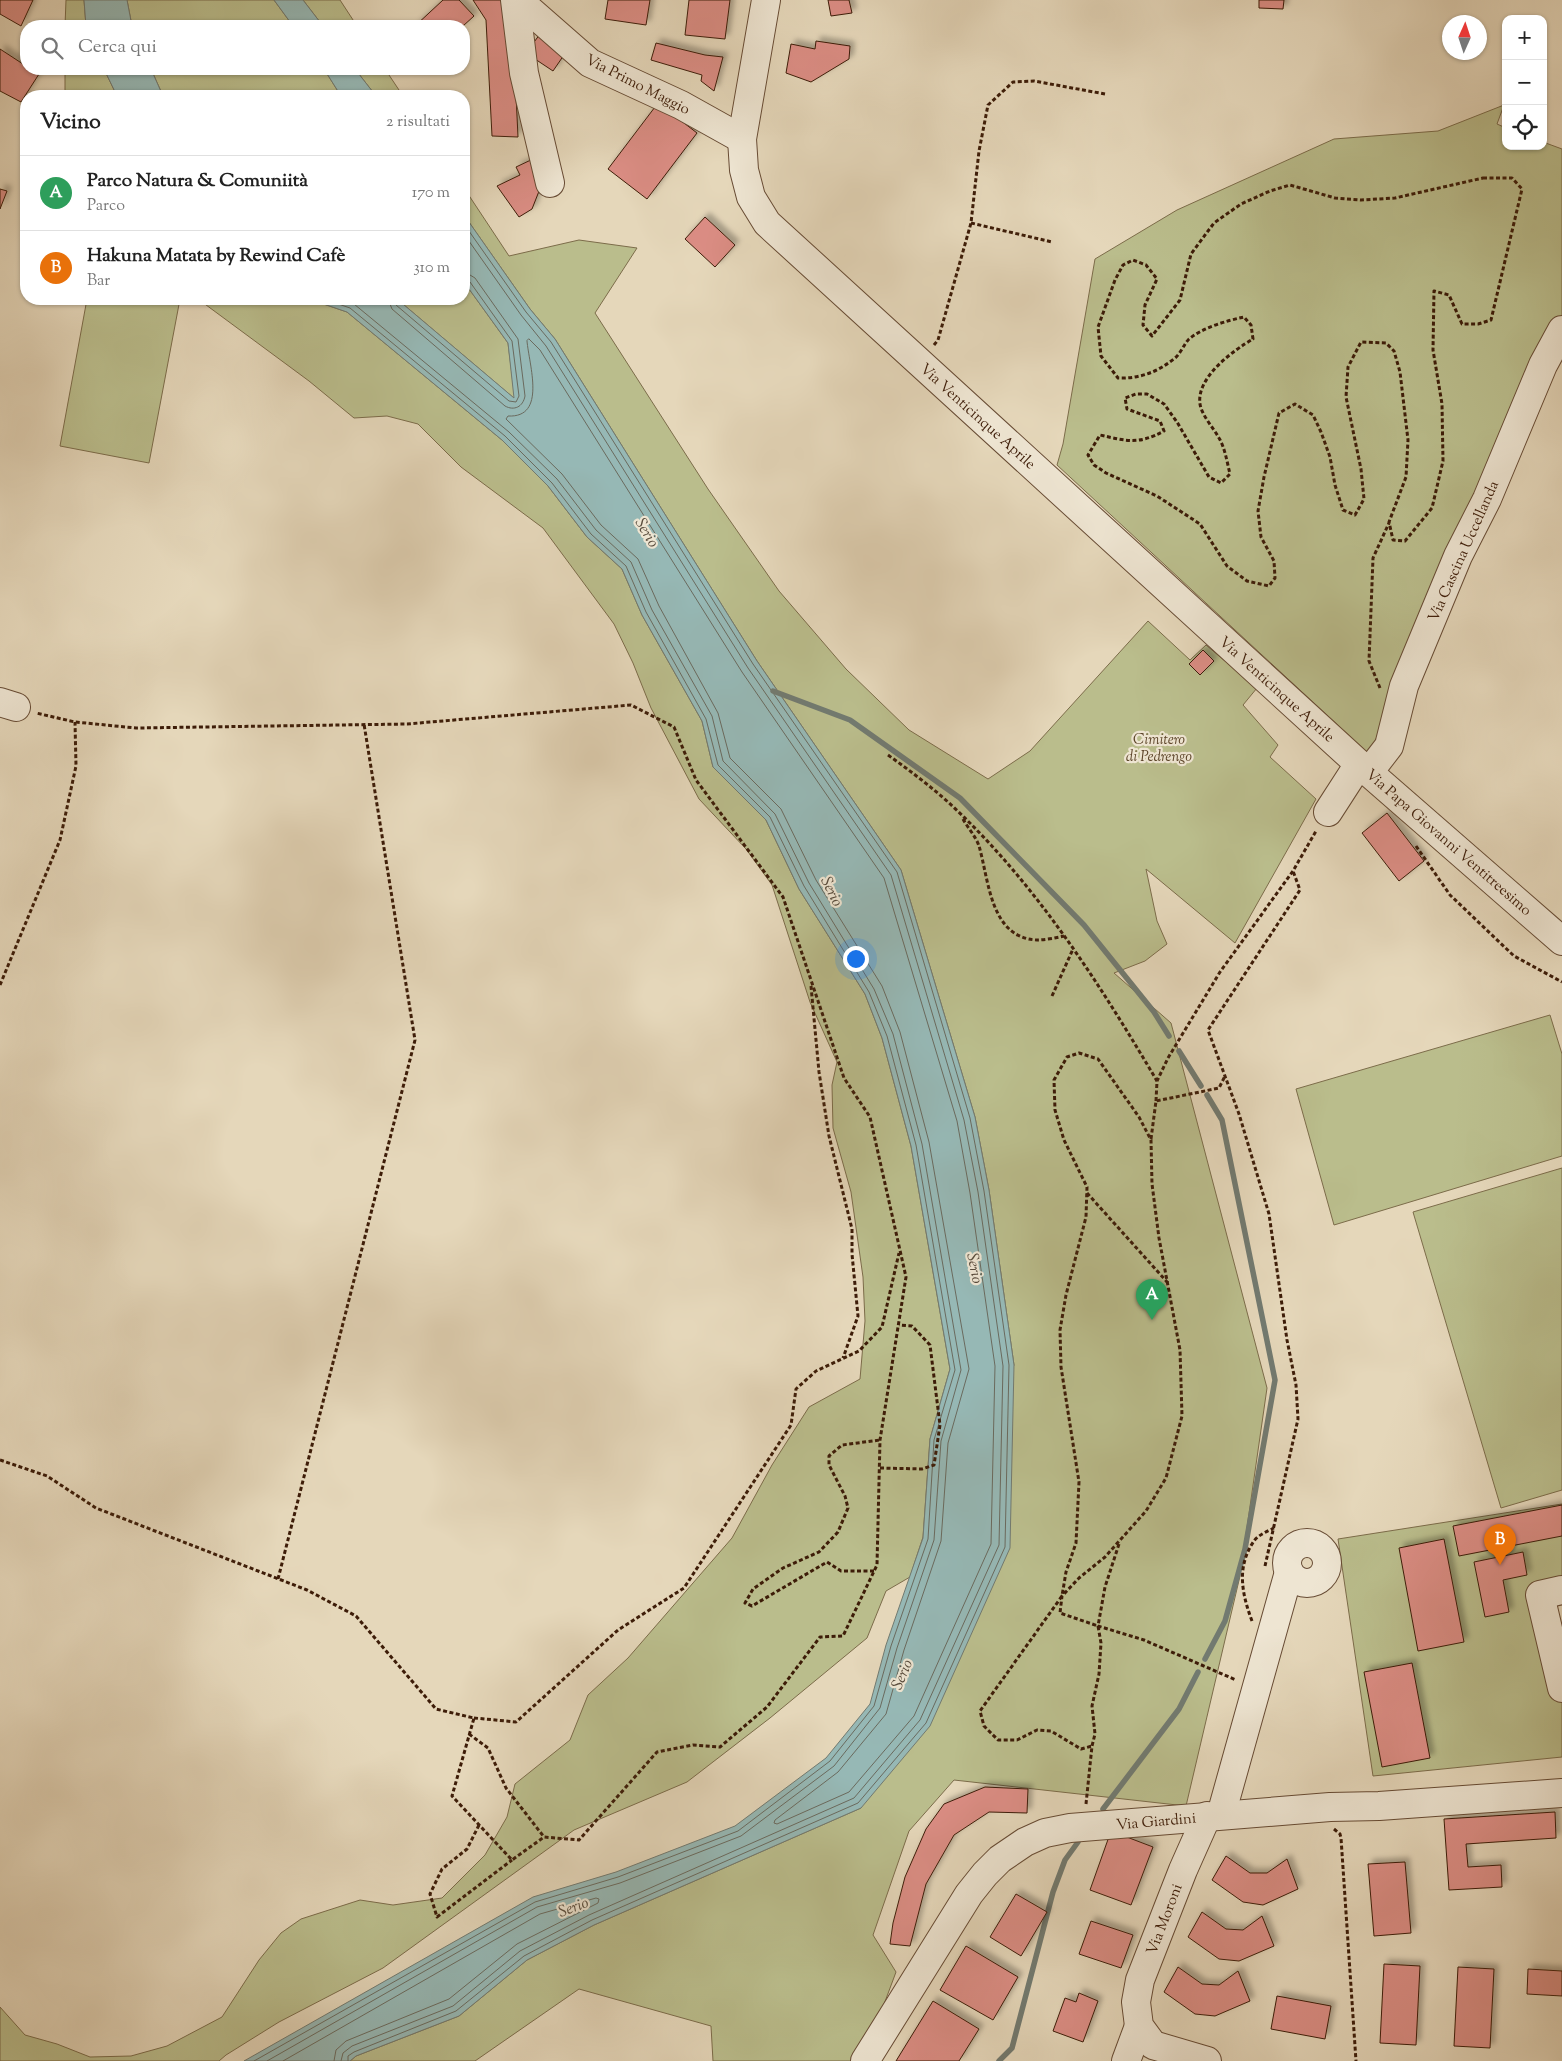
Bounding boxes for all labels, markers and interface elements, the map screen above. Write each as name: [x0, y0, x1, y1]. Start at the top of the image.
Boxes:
north arrow: [1442, 15, 1487, 60]
map controls: [1502, 15, 1547, 150]
button: +: [1502, 15, 1547, 60]
search box: [20, 20, 470, 75]
icon: search: [38, 34, 66, 62]
text: Cerca qui: [78, 34, 157, 61]
street label: Via Primo Maggio: [581, 50, 693, 121]
button: −: [1502, 60, 1547, 105]
button: locate: [1502, 105, 1547, 150]
text: Vicino: [40, 108, 101, 138]
text: 2 risultati: [386, 111, 450, 134]
text: Parco Natura & Comuniità: [87, 168, 308, 195]
text: A: [50, 182, 63, 205]
text: 170 m: [412, 182, 450, 205]
text: Parco: [87, 195, 125, 218]
text: Hakuna Matata by Rewind Cafè: [87, 243, 345, 270]
text: B: [51, 257, 61, 280]
text: 310 m: [413, 257, 450, 280]
text: Bar: [87, 270, 110, 293]
street label: Via Venticinque Aprile: [914, 359, 1040, 475]
street label: Via Cascina Uccellanda: [1424, 478, 1505, 625]
water label: Serio: [628, 514, 664, 552]
street label: Via Venticinque Aprile: [1213, 632, 1339, 748]
park label: Cimitero di Pedrengo: [1126, 730, 1192, 768]
street label: Via Papa Giovanni Ventitreesimo: [1360, 765, 1536, 921]
water label: Serio: [814, 873, 848, 911]
your location: [843, 946, 869, 972]
water label: Serio: [959, 1251, 988, 1286]
pin: A: [1136, 1279, 1168, 1320]
pin: B: [1484, 1524, 1516, 1565]
water label: Serio: [887, 1656, 920, 1694]
street label: Via Giardini: [1115, 1809, 1197, 1836]
street label: Via Moroni: [1142, 1881, 1189, 1958]
water label: Serio: [555, 1892, 592, 1924]

